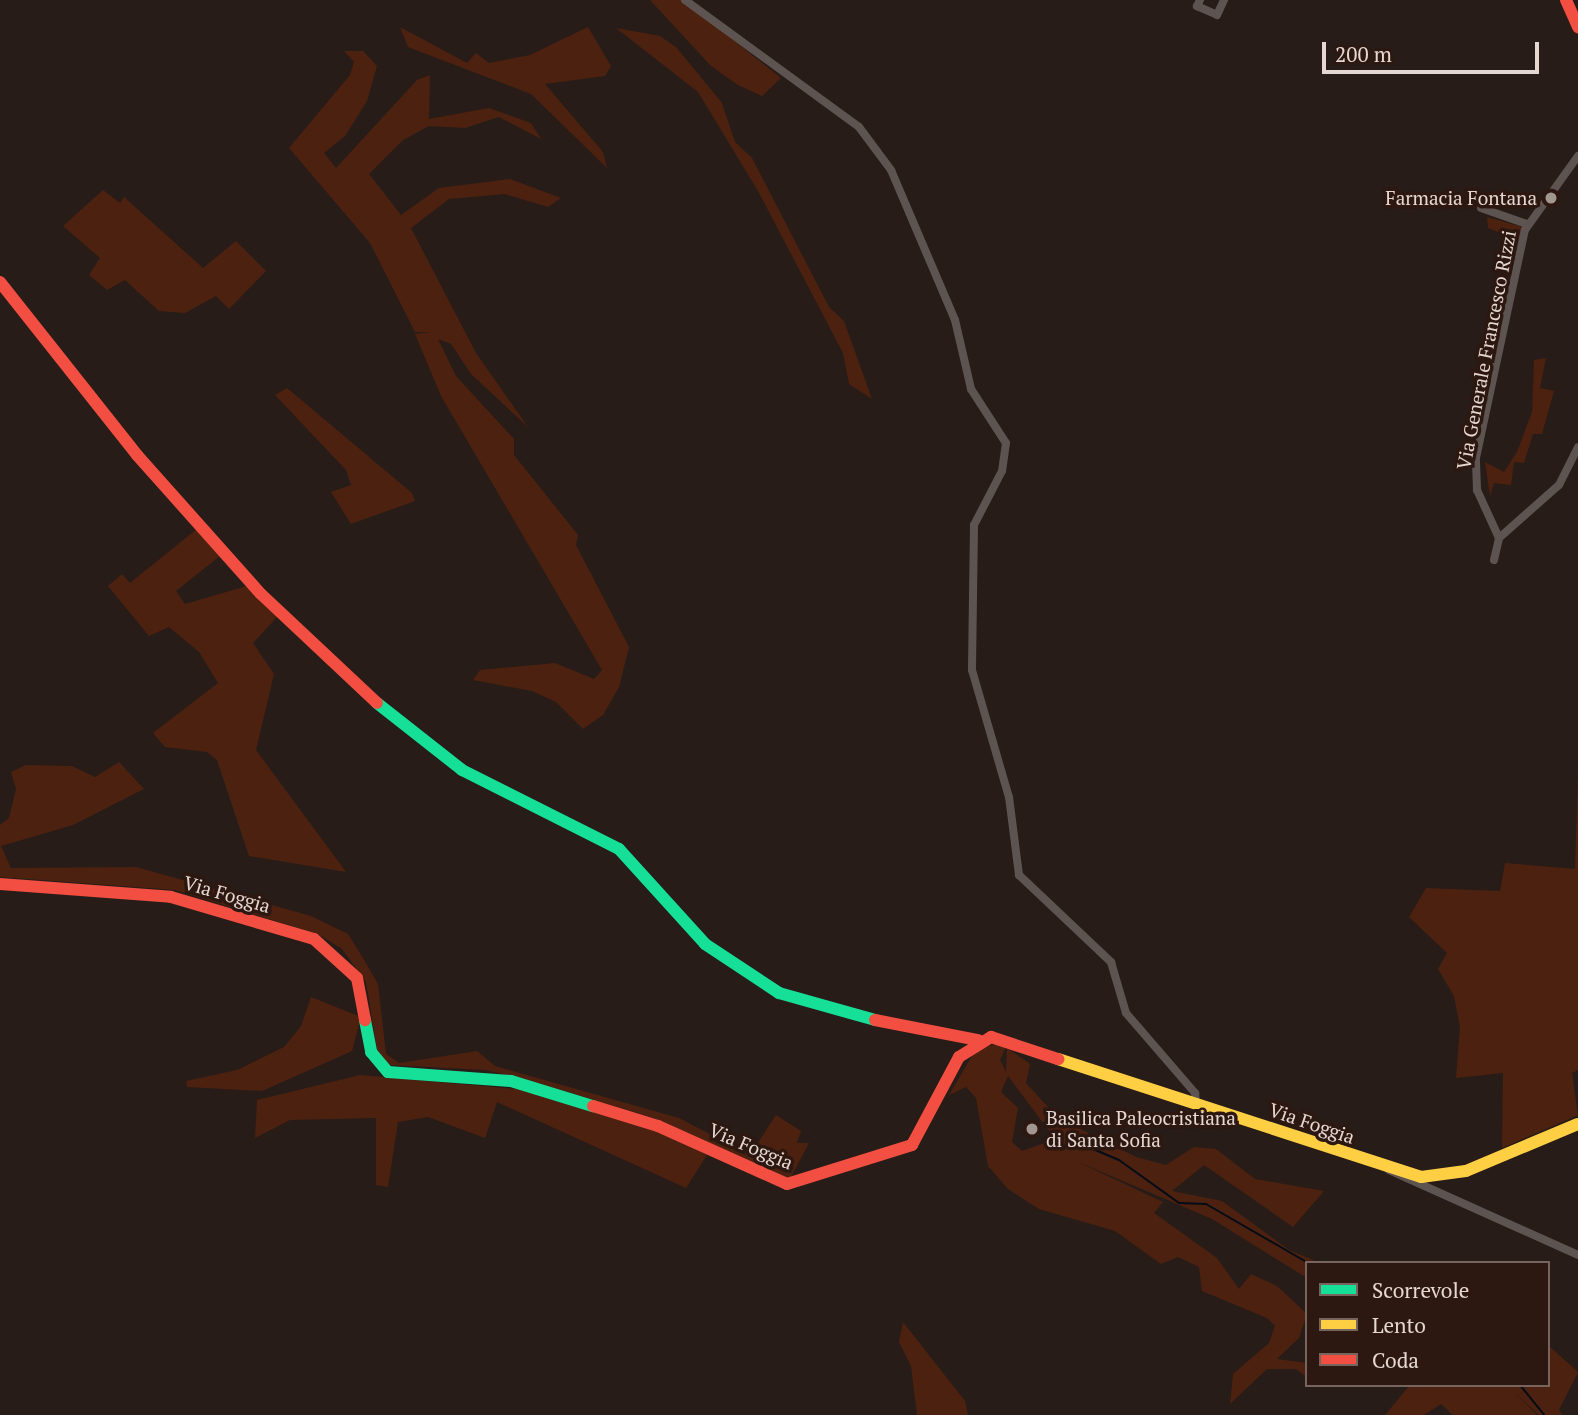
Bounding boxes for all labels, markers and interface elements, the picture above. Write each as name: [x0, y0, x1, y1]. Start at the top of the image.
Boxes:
scale bar: [1326, 28, 1543, 72]
text: 200 m: [1335, 40, 1392, 68]
place label: Farmacia Fontana: [1385, 187, 1537, 209]
marker: Farmacia Fontana: [1543, 190, 1559, 206]
street label: Via Generale Francesco Rizzi: [1452, 228, 1520, 472]
street label: Via Foggia: [181, 871, 273, 917]
street label: Via Foggia: [1266, 1098, 1358, 1148]
place label: Basilica Paleocristiana di Santa Sofia: [1046, 1107, 1236, 1151]
street label: Via Foggia: [706, 1118, 796, 1174]
marker: Basilica Paleocristiana di Santa Sofia: [1024, 1121, 1040, 1137]
legend: [1305, 1261, 1550, 1387]
text: Scorrevole: [1372, 1276, 1469, 1304]
text: Lento: [1372, 1311, 1426, 1339]
text: Coda: [1372, 1346, 1419, 1374]

